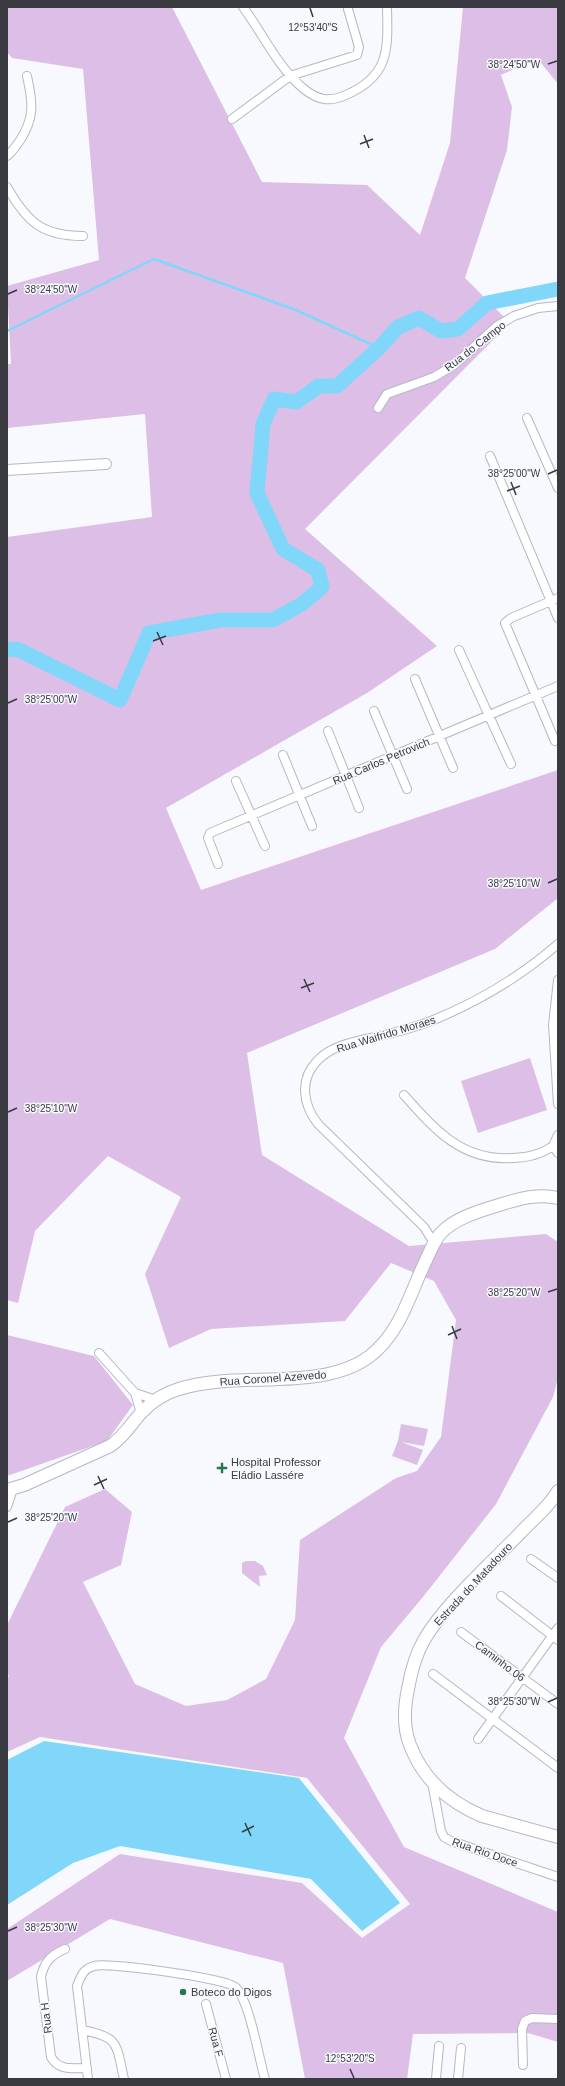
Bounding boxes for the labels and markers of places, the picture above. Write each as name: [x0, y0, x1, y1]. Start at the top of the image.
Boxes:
place label: Hospital Professor Eládio Lassére: [231, 1456, 321, 1481]
marker: Hospital Professor Eládio Lassére: [216, 1462, 228, 1474]
place label: Boteco do Digos: [191, 1986, 272, 1998]
marker: Boteco do Digos: [178, 1987, 188, 1997]

